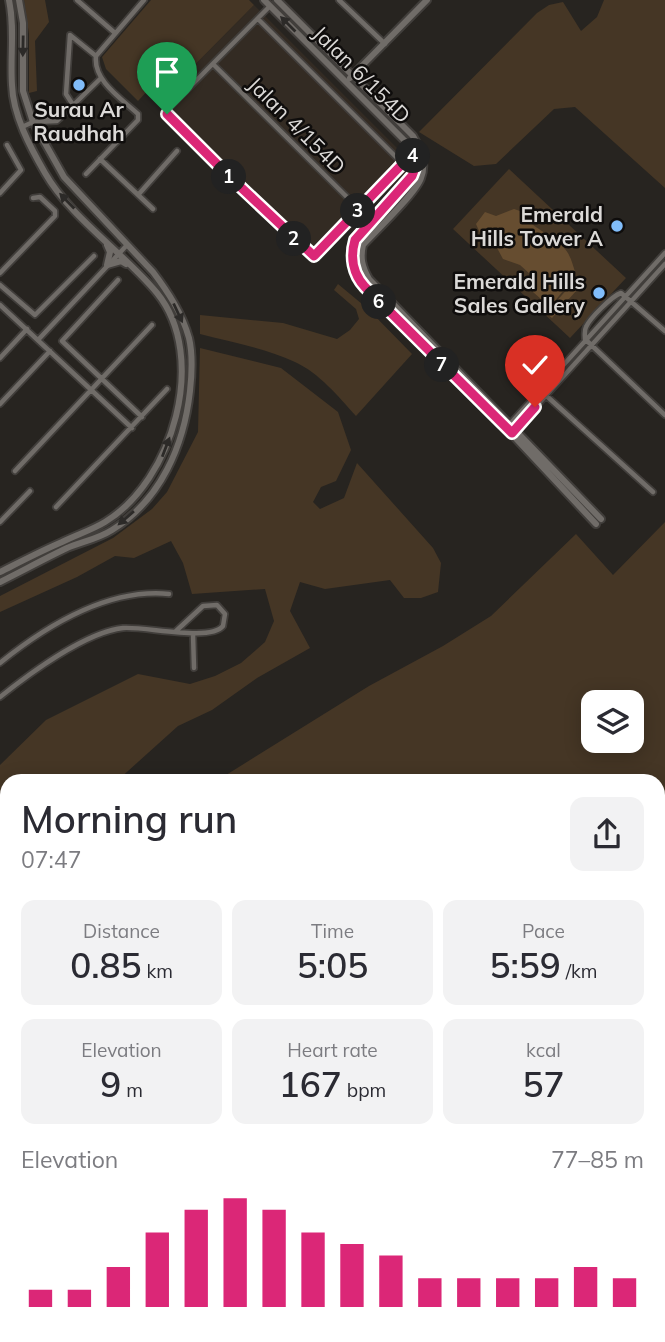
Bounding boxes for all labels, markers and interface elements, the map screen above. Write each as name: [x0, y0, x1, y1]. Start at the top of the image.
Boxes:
one-way arrow: [279, 15, 296, 32]
street label: Jalan 6/154D: [308, 20, 416, 128]
one-way arrow: [17, 35, 29, 57]
pin: [137, 42, 197, 114]
icon: arrive: [148, 53, 186, 91]
street label: Jalan 4/154D: [243, 71, 351, 179]
marker: Surau Ar Raudhah: [71, 77, 87, 93]
place label: Surau Ar Raudhah: [33, 96, 125, 146]
pin: 4: [396, 138, 430, 174]
text: 4: [407, 143, 418, 167]
pin: 1: [212, 160, 246, 194]
text: 1: [223, 164, 234, 188]
one-way arrow: [59, 193, 75, 210]
pin: 3: [340, 194, 376, 228]
text: 3: [352, 198, 363, 222]
place label: Emerald Hills Tower A: [471, 201, 603, 251]
marker: Emerald Hills Tower A: [609, 218, 625, 234]
pin: 2: [276, 222, 312, 256]
text: 2: [288, 226, 299, 250]
place label: Emerald Hills Sales Gallery: [453, 268, 586, 318]
pin: 6: [362, 284, 396, 320]
marker: Emerald Hills Sales Gallery: [591, 285, 607, 301]
text: 6: [373, 289, 384, 313]
one-way arrow: [173, 303, 184, 323]
pin: [505, 335, 565, 407]
icon: check: [516, 346, 554, 384]
pin: 7: [424, 348, 460, 382]
text: 7: [436, 352, 447, 376]
one-way arrow: [161, 436, 172, 457]
one-way arrow: [117, 510, 135, 526]
map controls: [581, 690, 644, 753]
button: layers: [581, 690, 644, 753]
text: Morning run: [21, 795, 237, 843]
button: share: [570, 797, 644, 871]
text: 07:47: [21, 845, 81, 874]
text: Distance: [83, 919, 160, 943]
text: Time: [311, 919, 354, 943]
text: Pace: [522, 919, 565, 943]
text: 0.85: [70, 943, 141, 987]
text: 5:05: [297, 943, 368, 987]
text: 5:59: [489, 943, 561, 987]
text: km: [141, 959, 173, 983]
text: /km: [561, 959, 598, 983]
text: Elevation: [81, 1038, 162, 1062]
text: Heart rate: [287, 1038, 378, 1062]
text: kcal: [526, 1038, 561, 1062]
text: 9: [100, 1062, 121, 1106]
text: 167: [279, 1062, 342, 1106]
text: 57: [522, 1062, 565, 1106]
text: m: [121, 1078, 143, 1102]
text: bpm: [342, 1078, 386, 1102]
text: Elevation: [21, 1145, 118, 1174]
text: 77–85 m: [551, 1145, 644, 1174]

